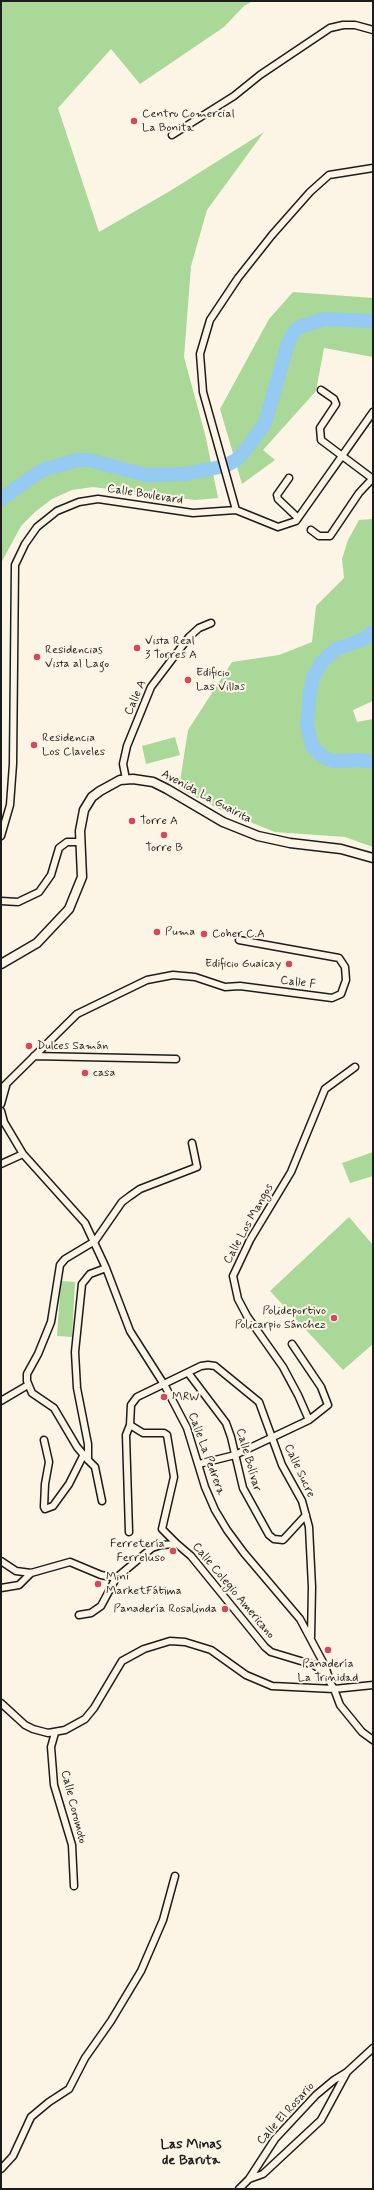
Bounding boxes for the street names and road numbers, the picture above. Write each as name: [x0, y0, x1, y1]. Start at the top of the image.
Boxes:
street label: Calle Boulevard: [106, 482, 184, 508]
street label: Calle A: [122, 678, 150, 718]
street label: Avenida La Guairita: [158, 767, 254, 827]
street label: Calle F: [280, 974, 316, 992]
street label: Calle Los Mangos: [221, 1181, 277, 1267]
street label: Calle La Pedrera: [184, 1411, 228, 1497]
street label: Calle Bolívar: [232, 1427, 264, 1493]
street label: Calle Sucre: [280, 1442, 318, 1500]
street label: Calle Colegio Americano: [189, 1540, 277, 1642]
street label: Calle Coromoto: [57, 1769, 89, 1845]
street label: Calle El Rosario: [254, 2080, 318, 2148]

